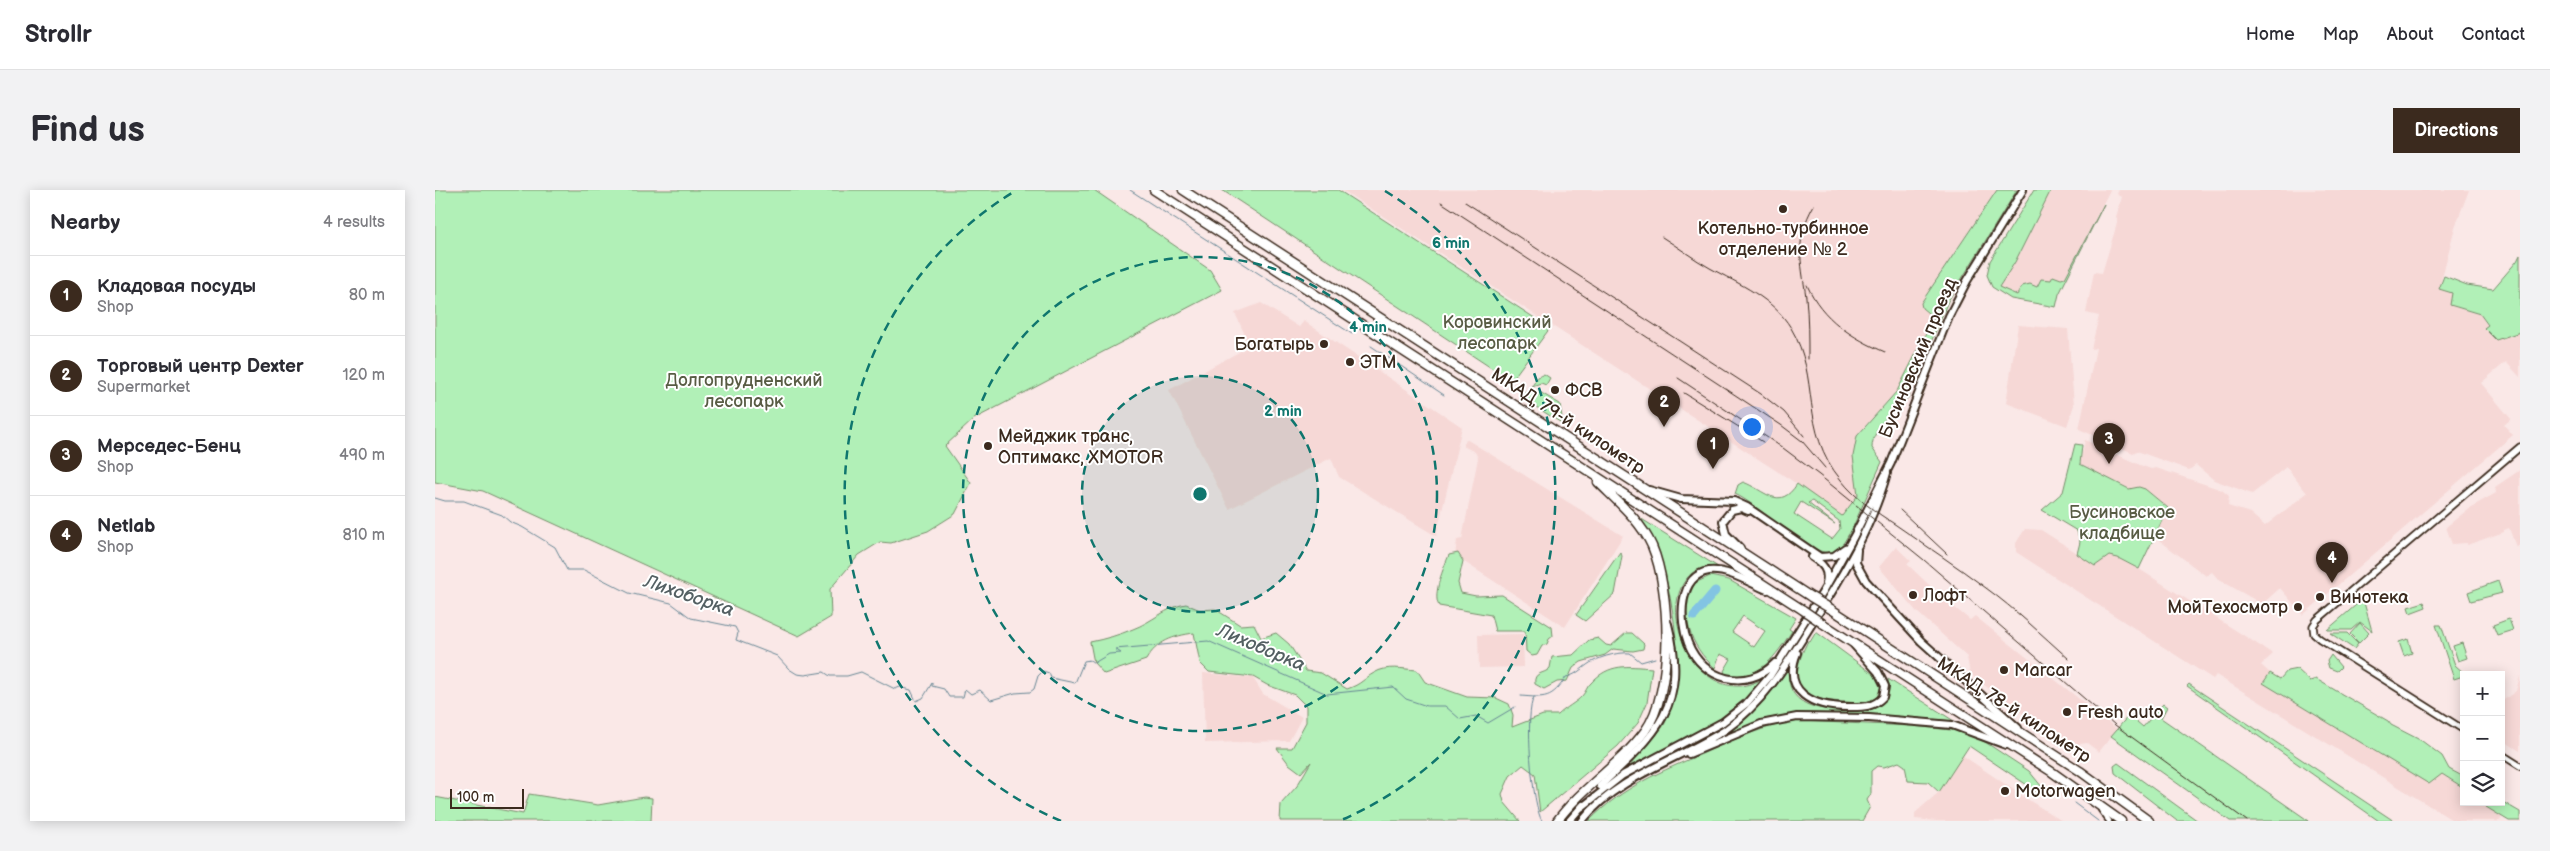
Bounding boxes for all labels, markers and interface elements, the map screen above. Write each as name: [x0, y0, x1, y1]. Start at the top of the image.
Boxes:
text: Strollr: [25, 20, 92, 49]
text: Home: [2246, 24, 2295, 45]
text: Map: [2323, 24, 2359, 45]
text: About: [2387, 24, 2434, 45]
text: Contact: [2462, 24, 2525, 45]
button: Directions: [2393, 108, 2520, 153]
text: Find us: [30, 109, 145, 152]
marker: Котельно-турбинное отделение № 2: [1777, 203, 1789, 215]
text: Nearby: [50, 210, 120, 235]
text: 4 results: [323, 213, 385, 232]
place label: Котельно-турбинное отделение № 2: [1698, 218, 1868, 260]
text: 6 min: [1432, 234, 1470, 253]
text: Кладовая посуды: [97, 275, 256, 298]
street label: Бусиновский проезд: [1875, 275, 1961, 441]
text: 1: [63, 286, 69, 305]
text: 80 m: [349, 286, 385, 305]
text: Shop: [97, 298, 134, 317]
park label: Коровинский лесопарк: [1443, 312, 1551, 354]
text: 4 min: [1349, 318, 1387, 337]
place label: Богатырь: [1235, 334, 1314, 355]
marker: Богатырь: [1318, 338, 1330, 350]
place label: ЭТМ: [1360, 352, 1397, 373]
text: Торговый центр Dexter: [97, 355, 304, 378]
marker: ЭТМ: [1344, 356, 1356, 368]
street label: МКАД, 79-й километр: [1487, 364, 1649, 478]
text: 2: [61, 366, 71, 385]
text: 120 m: [342, 366, 385, 385]
park label: Долгопрудненский лесопарк: [665, 370, 823, 412]
text: Supermarket: [97, 378, 190, 397]
place label: ФСВ: [1565, 380, 1603, 401]
marker: ФСВ: [1549, 384, 1561, 396]
pin: 2: [1648, 386, 1680, 427]
text: 2 min: [1264, 402, 1302, 421]
your location: [1739, 414, 1765, 440]
pin: 3: [2093, 423, 2125, 464]
place label: Мейджик транс, Оптимакс, XMOTOR: [998, 426, 1163, 468]
pin: 1: [1697, 428, 1729, 469]
text: Мерседес-Бенц: [97, 435, 241, 458]
marker: Мейджик транс, Оптимакс, XMOTOR: [982, 440, 994, 452]
text: 3: [61, 446, 71, 465]
text: 490 m: [339, 446, 385, 465]
text: Shop: [97, 458, 134, 477]
centre of rings: [1191, 485, 1209, 503]
park label: Бусиновское кладбище: [2069, 502, 2175, 544]
text: Netlab: [97, 515, 155, 538]
text: 4: [61, 526, 71, 545]
text: 810 m: [343, 526, 385, 545]
text: Shop: [97, 538, 134, 557]
pin: 4: [2316, 542, 2348, 583]
water label: Лихоборка: [640, 570, 737, 622]
place label: Лофт: [1922, 585, 1968, 606]
place label: Винотека: [2330, 587, 2409, 608]
marker: Лофт: [1907, 589, 1919, 601]
marker: Винотека: [2314, 591, 2326, 603]
place label: МойТехосмотр: [2167, 597, 2288, 618]
marker: МойТехосмотр: [2292, 601, 2304, 613]
water label: Лихоборка: [1212, 619, 1309, 677]
street label: МКАД, 78-й километр: [1933, 653, 2095, 767]
place label: Marcar: [2014, 660, 2073, 681]
marker: Marcar: [1998, 664, 2010, 676]
map controls: [2460, 671, 2505, 806]
button: +: [2460, 671, 2505, 716]
place label: Fresh auto: [2077, 702, 2164, 723]
marker: Fresh auto: [2061, 706, 2073, 718]
button: −: [2460, 716, 2505, 761]
button: layers: [2460, 761, 2505, 806]
place label: Motorwagen: [2015, 781, 2116, 802]
marker: Motorwagen: [1999, 785, 2011, 797]
scale bar: [450, 786, 524, 809]
text: 100 m: [457, 789, 494, 806]

